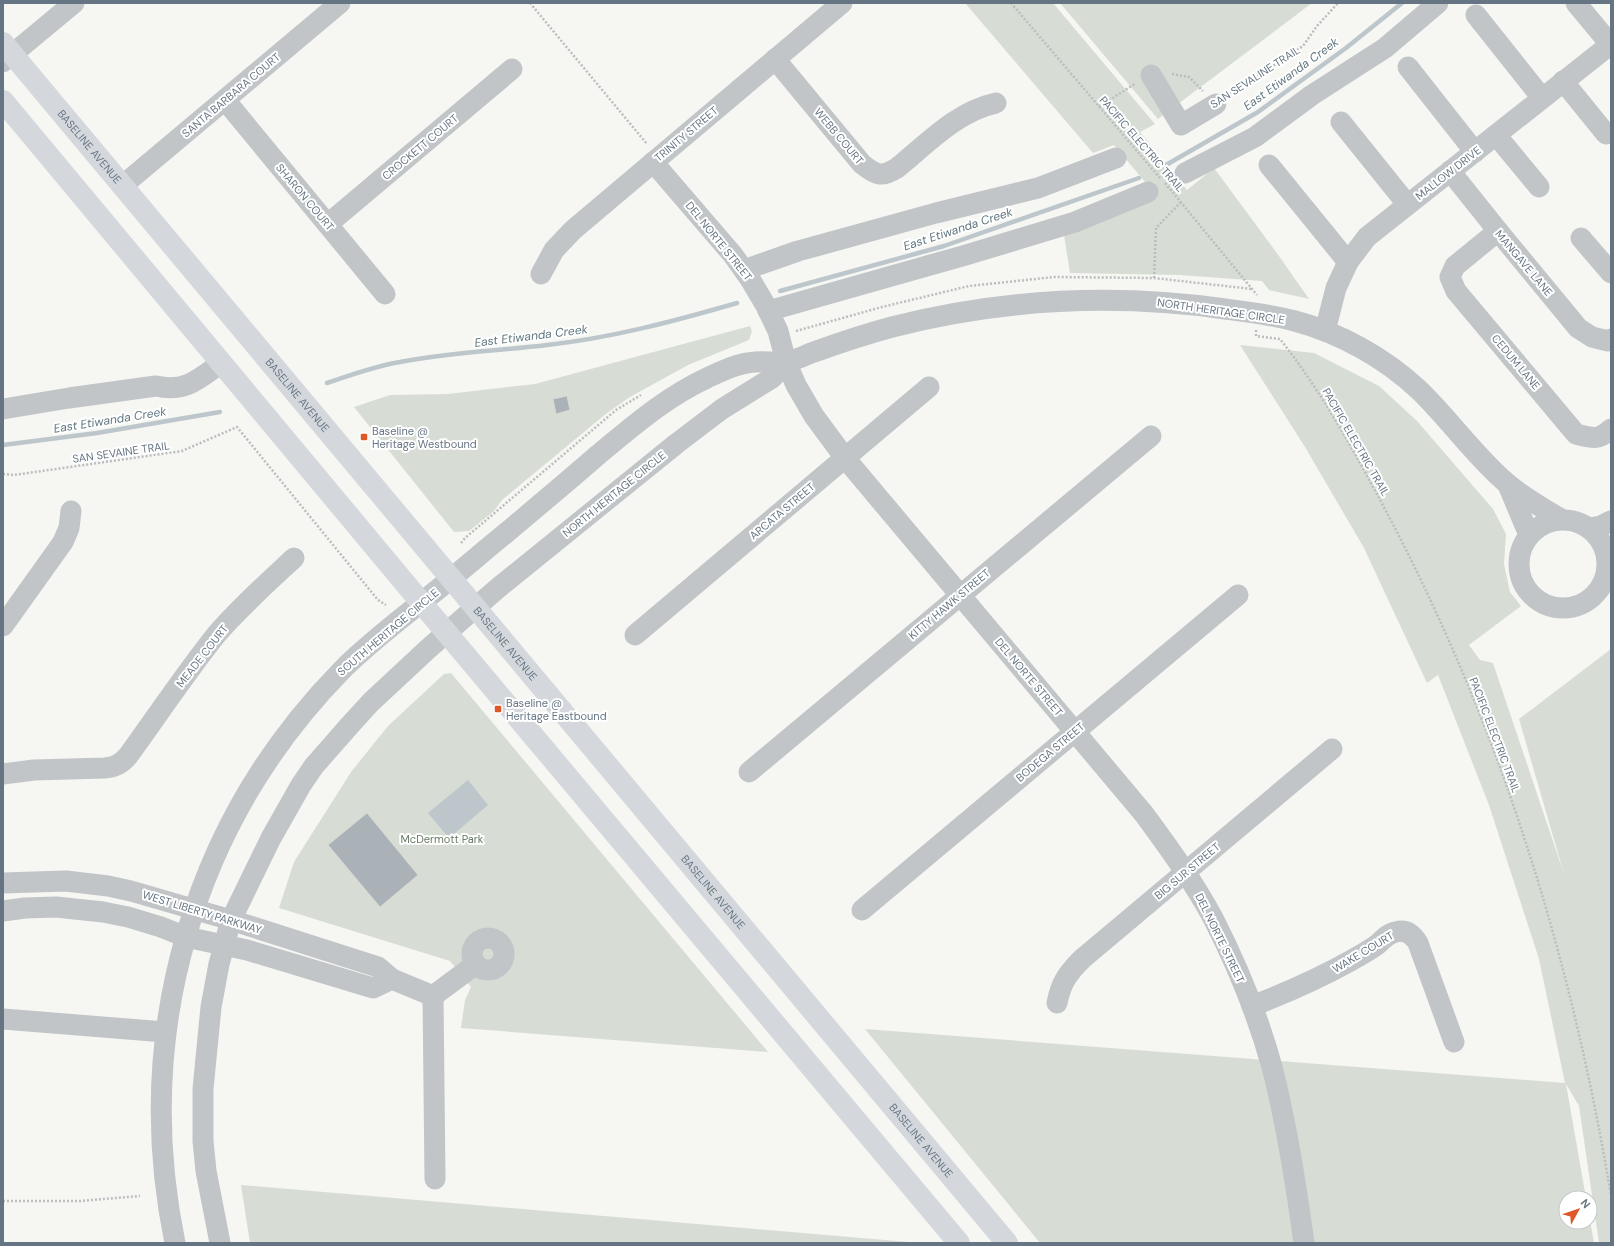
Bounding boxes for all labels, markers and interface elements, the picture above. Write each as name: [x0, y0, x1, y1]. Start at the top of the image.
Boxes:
water label: East Etiwanda Creek: [1240, 34, 1342, 114]
street label: SAN SEVALINE TRAIL: [1208, 43, 1303, 111]
street label: SANTA BARBARA COURT: [179, 50, 283, 140]
street label: PACIFIC ELECTRIC TRAIL: [1097, 93, 1188, 195]
street label: TRINITY STREET: [651, 103, 721, 165]
street label: WEBB COURT: [811, 105, 867, 167]
street label: BASELINE AVENUE: [55, 107, 125, 186]
street label: CROCKETT COURT: [379, 111, 461, 183]
street label: MALLOW DRIVE: [1412, 143, 1484, 203]
street label: SHARON COURT: [273, 161, 337, 233]
street label: DEL NORTE STREET: [683, 199, 755, 283]
water label: East Etiwanda Creek: [901, 204, 1015, 254]
street label: MANGAVE LANE: [1492, 227, 1556, 299]
street label: NORTH HERITAGE CIRCLE: [1156, 295, 1286, 327]
water label: East Etiwanda Creek: [473, 321, 589, 351]
street label: CEDUM LANE: [1489, 331, 1543, 393]
street label: BASELINE AVENUE: [262, 355, 333, 435]
street label: PACIFIC ELECTRIC TRAIL: [1319, 385, 1393, 499]
water label: East Etiwanda Creek: [52, 403, 168, 437]
place label: Baseline @ Heritage Westbound: [372, 424, 477, 451]
marker: Baseline @ Heritage Westbound: [359, 432, 369, 442]
street label: SAN SEVAINE TRAIL: [71, 438, 171, 466]
street label: NORTH HERITAGE CIRCLE: [560, 448, 668, 540]
street label: ARCATA STREET: [746, 480, 818, 542]
street label: KITTY HAWK STREET: [905, 566, 993, 642]
street label: SOUTH HERITAGE CIRCLE: [334, 585, 442, 679]
street label: BASELINE AVENUE: [470, 604, 540, 683]
street label: MEADE COURT: [173, 622, 231, 690]
street label: DEL NORTE STREET: [992, 635, 1066, 719]
street label: PACIFIC ELECTRIC TRAIL: [1467, 675, 1524, 795]
place label: Baseline @ Heritage Eastbound: [506, 696, 607, 723]
marker: Baseline @ Heritage Eastbound: [493, 704, 503, 714]
street label: BODEGA STREET: [1013, 719, 1087, 785]
park label: McDermott Park: [401, 832, 484, 846]
street label: BIG SUR STREET: [1151, 840, 1223, 902]
street label: BASELINE AVENUE: [678, 852, 748, 932]
street label: WEST LIBERTY PARKWAY: [141, 887, 264, 937]
street label: DEL NORTE STREET: [1192, 891, 1248, 985]
street label: WAKE COURT: [1330, 928, 1396, 976]
street label: BASELINE AVENUE: [886, 1101, 956, 1180]
north arrow: [1558, 1190, 1598, 1230]
text: N: [1578, 1196, 1594, 1211]

